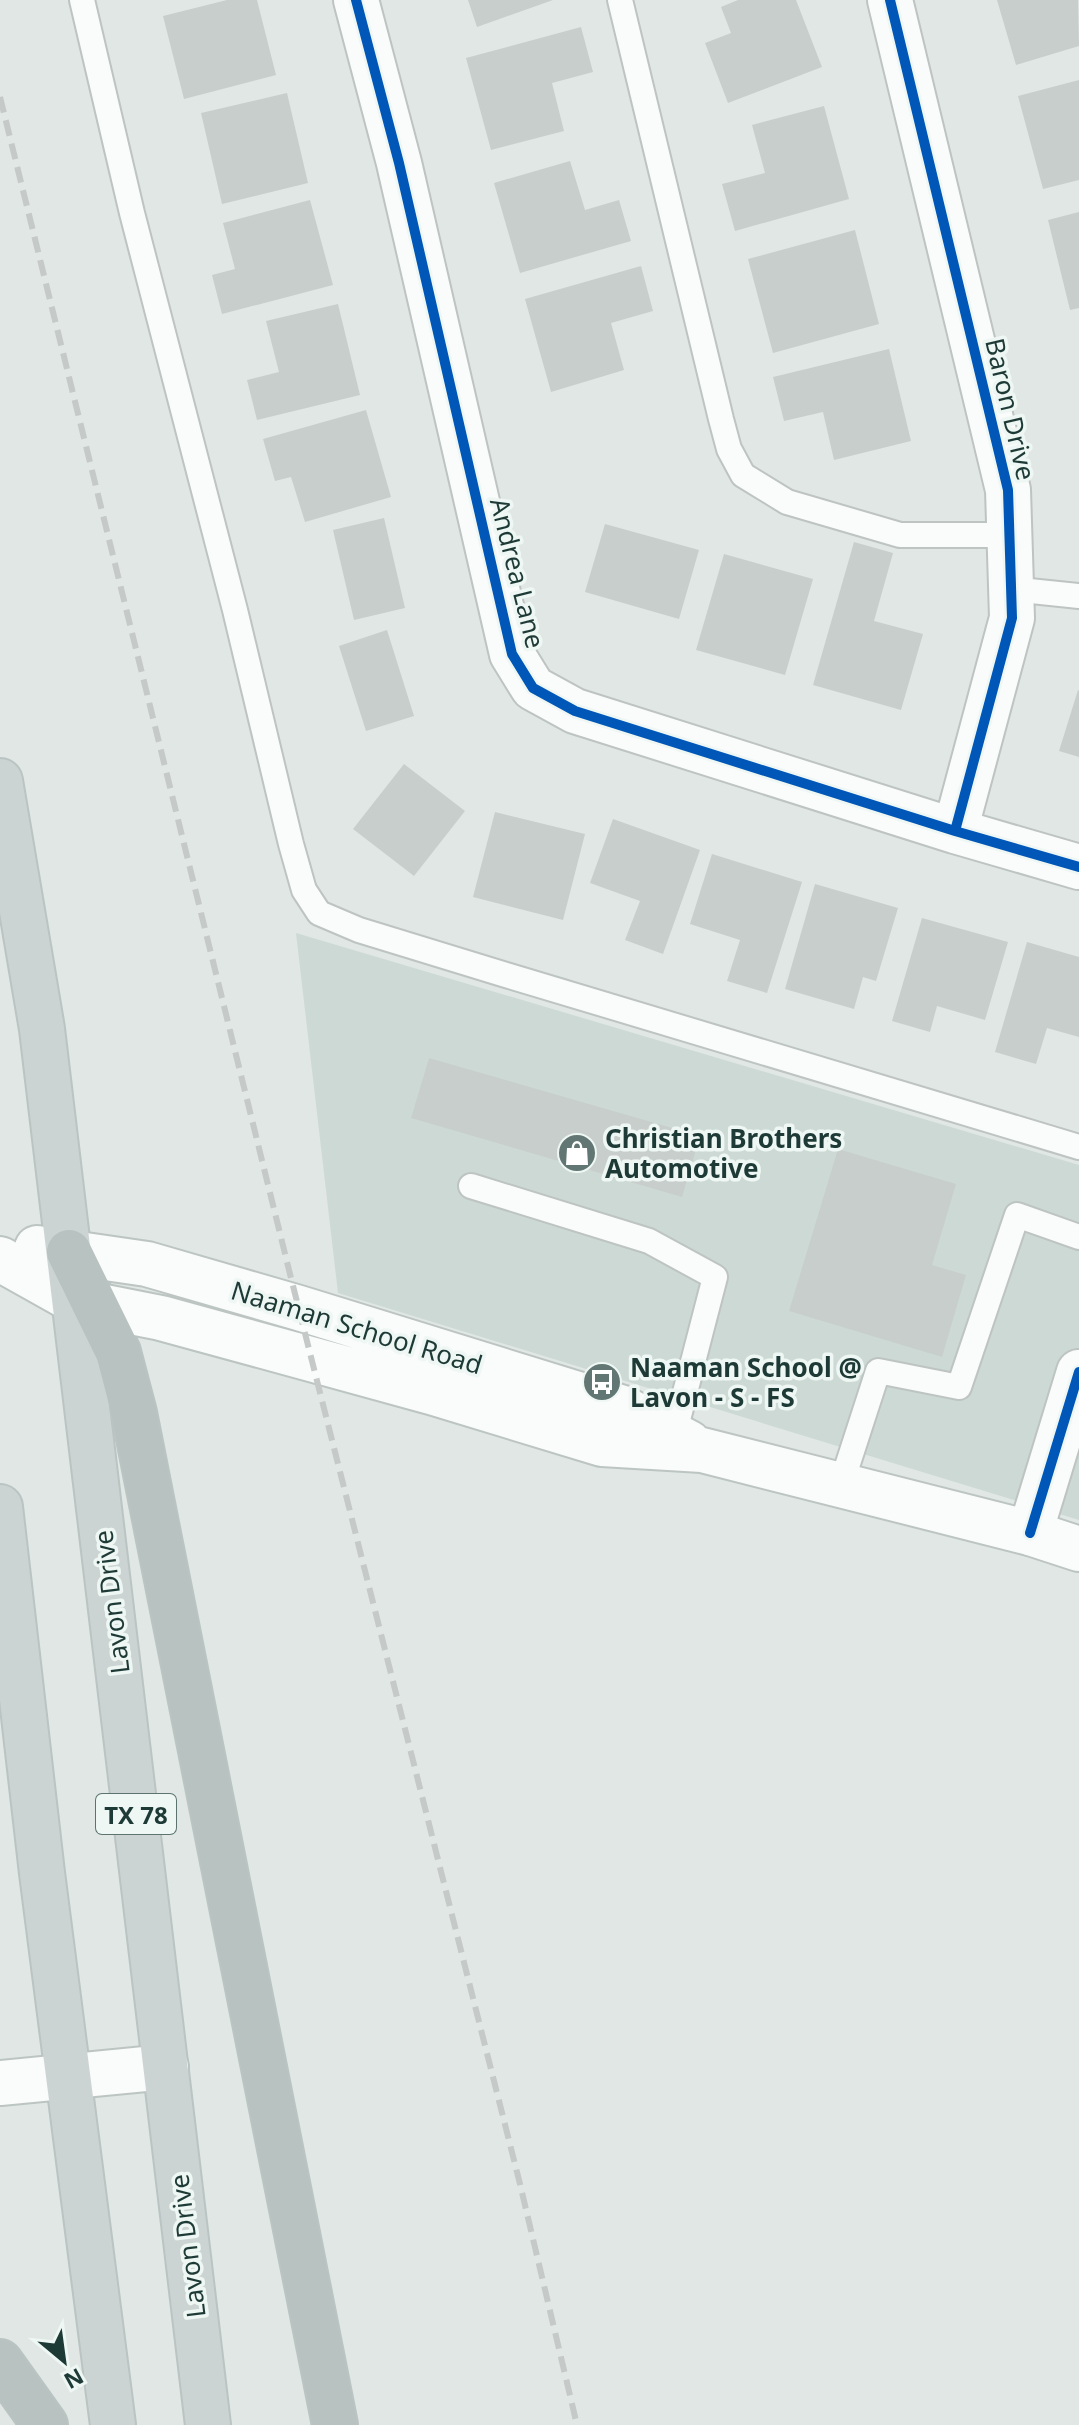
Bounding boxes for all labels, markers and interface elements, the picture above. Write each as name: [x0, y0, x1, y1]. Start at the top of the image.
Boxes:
street label: Baron Drive: [977, 335, 1045, 483]
street label: Andrea Lane: [482, 494, 554, 652]
place label: Christian Brothers Automotive: [605, 1120, 842, 1186]
shop icon: Christian Brothers Automotive: [556, 1132, 598, 1174]
street label: Naaman School Road: [227, 1272, 487, 1382]
place label: Naaman School @ Lavon - S - FS: [630, 1349, 862, 1415]
bus stop icon: Naaman School @ Lavon - S - FS: [581, 1361, 623, 1403]
street label: Lavon Drive: [84, 1528, 138, 1676]
road number: TX 78: [96, 1794, 176, 1834]
street label: Lavon Drive: [160, 2172, 214, 2320]
north arrow: [24, 2321, 104, 2401]
text: N: [59, 2362, 89, 2397]

